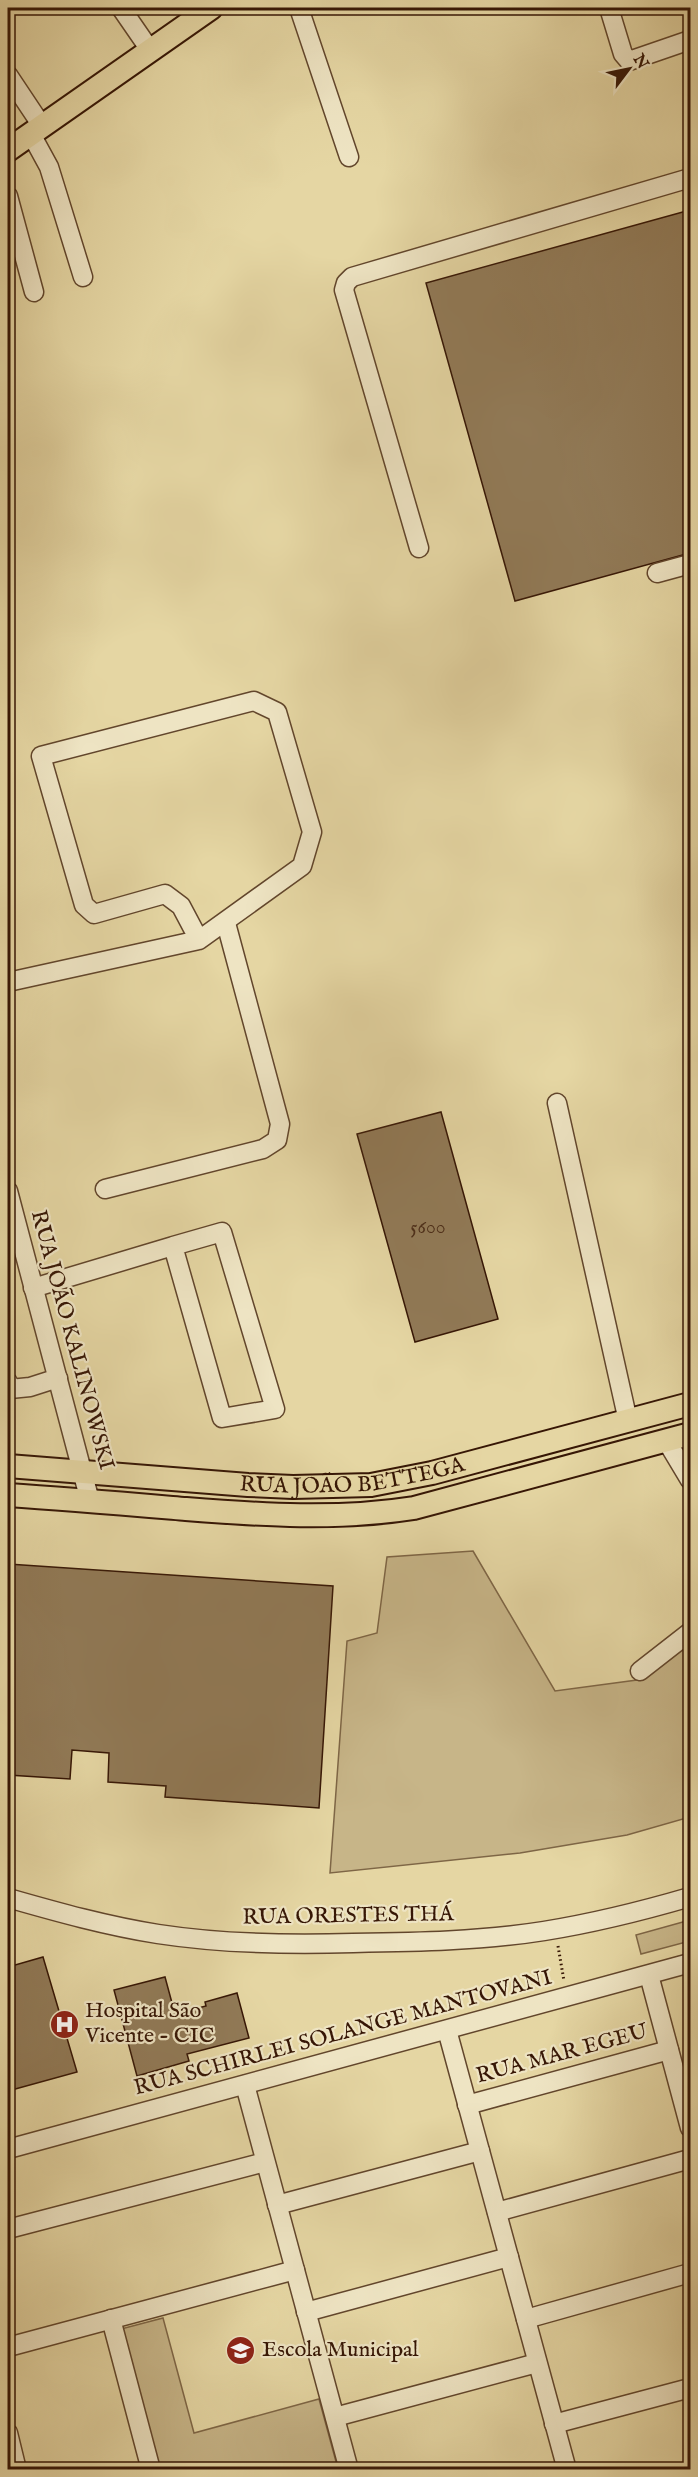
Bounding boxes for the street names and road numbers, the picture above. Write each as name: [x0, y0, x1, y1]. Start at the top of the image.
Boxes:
street label: RUA JOÃO KALINOWSKI: [24, 1207, 120, 1473]
street label: RUA JOÃO BETTEGA: [239, 1451, 469, 1501]
street label: RUA ORESTES THÁ: [242, 1900, 455, 1932]
street label: RUA SCHIRLEI SOLANGE MANTOVANI: [131, 1964, 555, 2102]
street label: RUA MAR EGEU: [473, 2018, 651, 2090]

